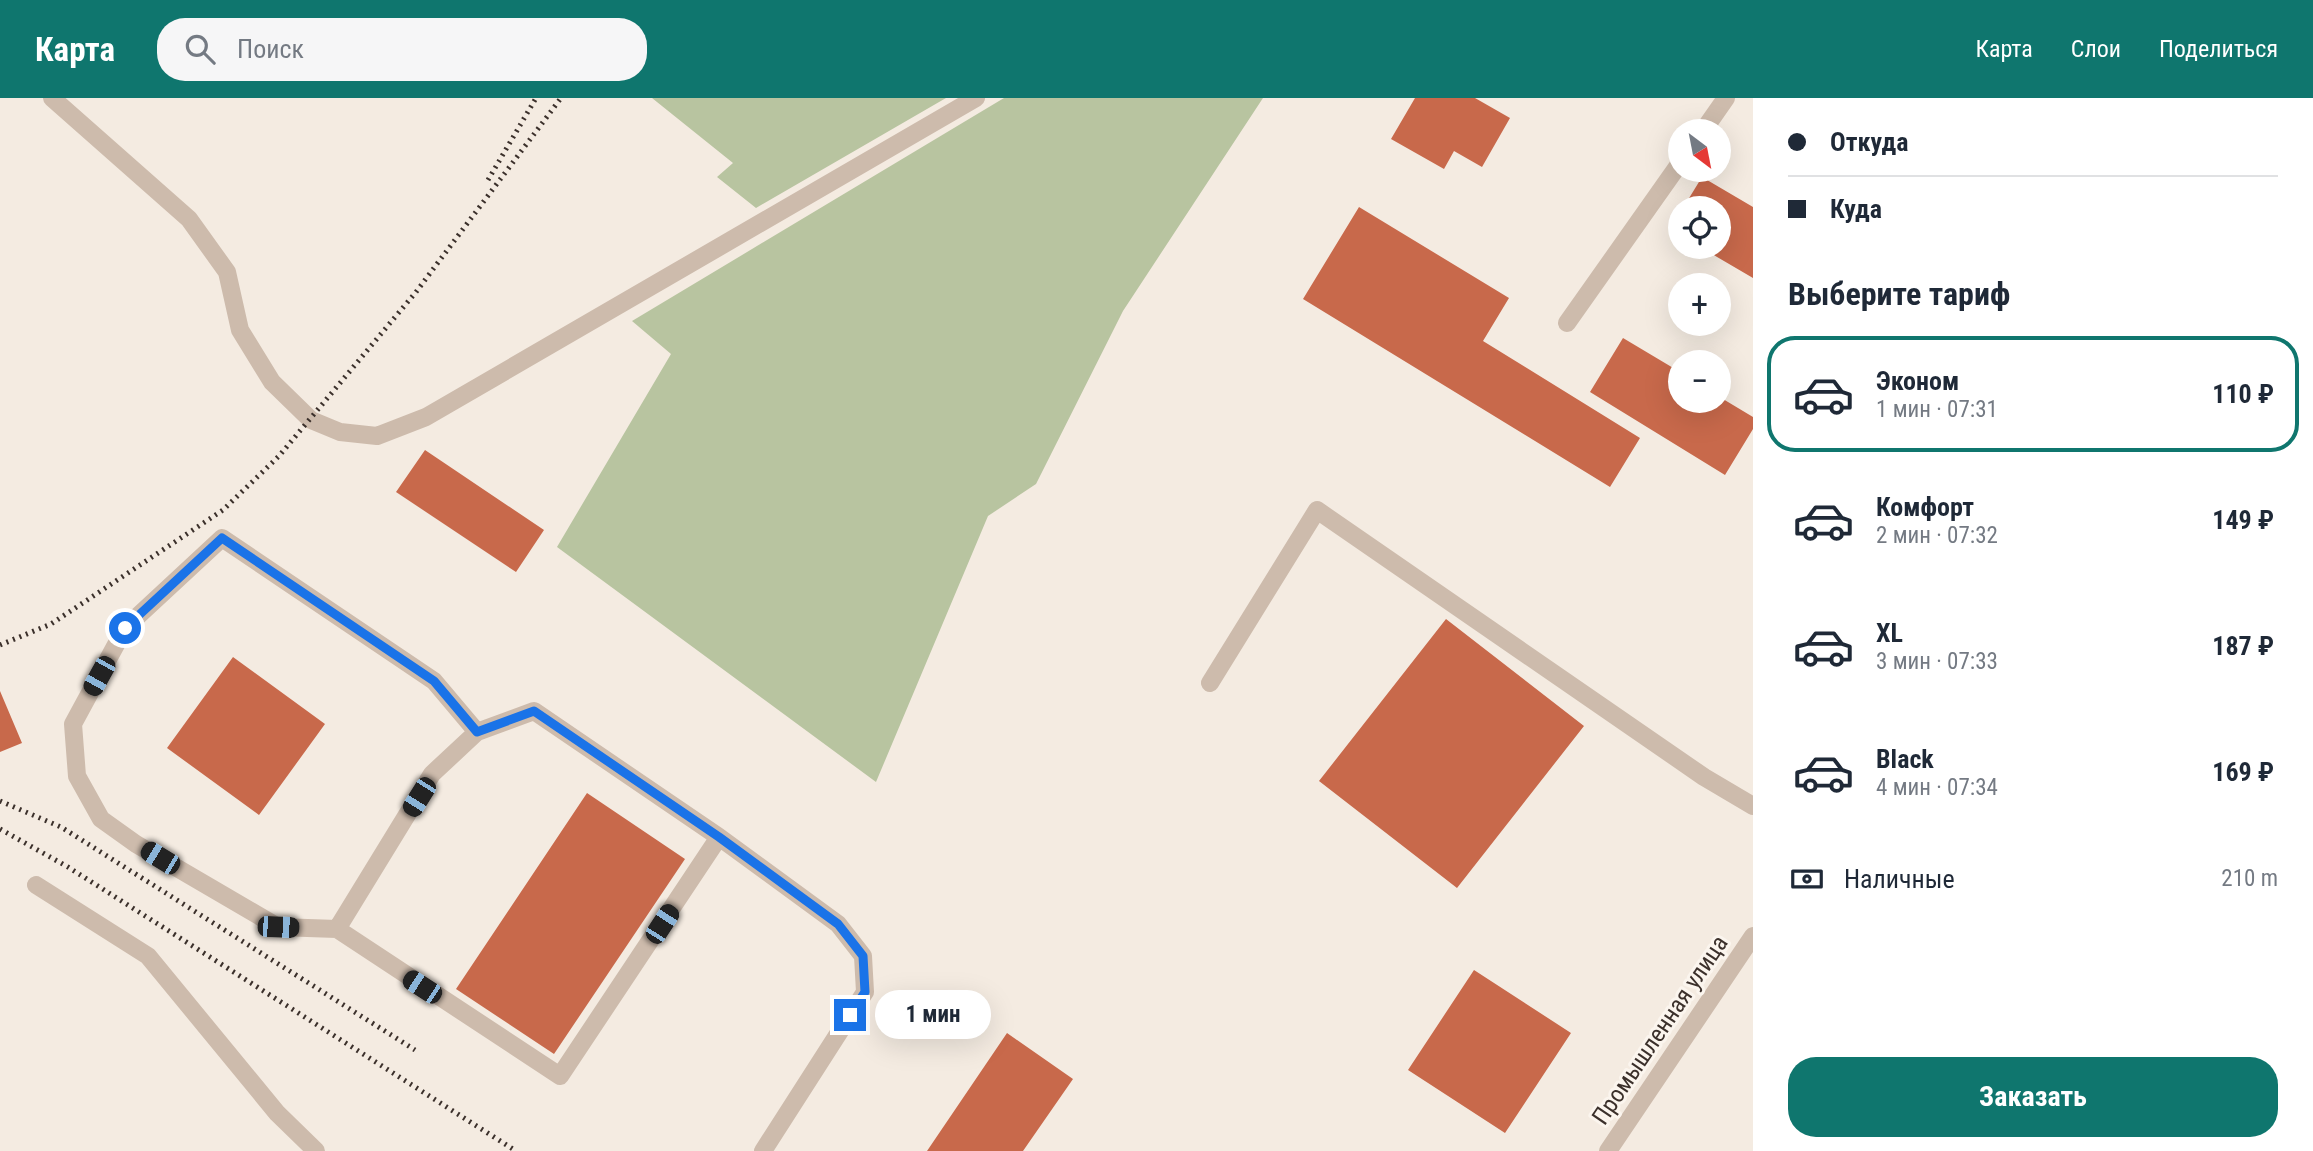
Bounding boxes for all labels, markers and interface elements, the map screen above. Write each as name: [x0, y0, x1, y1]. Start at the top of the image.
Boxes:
search box: [157, 18, 647, 81]
text: Карта: [35, 30, 115, 69]
icon: search: [181, 30, 219, 68]
text: Поиск: [237, 34, 304, 64]
text: Карта: [1975, 35, 2033, 63]
text: Слои: [2071, 35, 2121, 63]
text: Поделиться: [2159, 35, 2278, 63]
north arrow: [1668, 119, 1731, 182]
map controls: [1668, 119, 1731, 413]
text: Откуда: [1830, 127, 1908, 157]
text: Куда: [1830, 194, 1882, 224]
button: locate: [1668, 196, 1731, 259]
button: +: [1668, 273, 1731, 336]
text: Выберите тариф: [1788, 275, 2010, 313]
button: −: [1668, 350, 1731, 413]
icon: car: [1792, 363, 1855, 426]
text: Эконом: [1876, 366, 1959, 396]
text: 110 ₽: [2212, 379, 2274, 409]
text: 1 мин · 07:31: [1876, 396, 1998, 423]
icon: car: [1792, 489, 1855, 552]
text: Комфорт: [1876, 492, 1974, 522]
text: 149 ₽: [2212, 505, 2274, 535]
text: 2 мин · 07:32: [1876, 522, 1998, 549]
route start: [109, 612, 141, 644]
icon: car: [1792, 615, 1855, 678]
text: XL: [1876, 618, 1903, 648]
text: 187 ₽: [2212, 631, 2274, 661]
text: 3 мин · 07:33: [1876, 648, 1998, 675]
car: [80, 653, 119, 699]
icon: car: [1792, 741, 1855, 804]
text: Black: [1876, 744, 1934, 774]
text: 169 ₽: [2212, 757, 2274, 787]
car: [399, 774, 440, 820]
text: 4 мин · 07:34: [1876, 774, 1998, 801]
car: [137, 838, 184, 878]
icon: cash: [1788, 860, 1826, 898]
text: Наличные: [1844, 864, 1955, 894]
text: 210 m: [2221, 865, 2278, 892]
car: [642, 901, 683, 947]
car: [257, 916, 300, 938]
street label: Промышленная улица: [1586, 930, 1734, 1130]
car: [399, 967, 446, 1007]
callout: 1 мин: [874, 990, 990, 1040]
route end: [834, 999, 866, 1031]
text: 1 мин: [905, 1001, 961, 1028]
button: Заказать: [1788, 1057, 2278, 1137]

